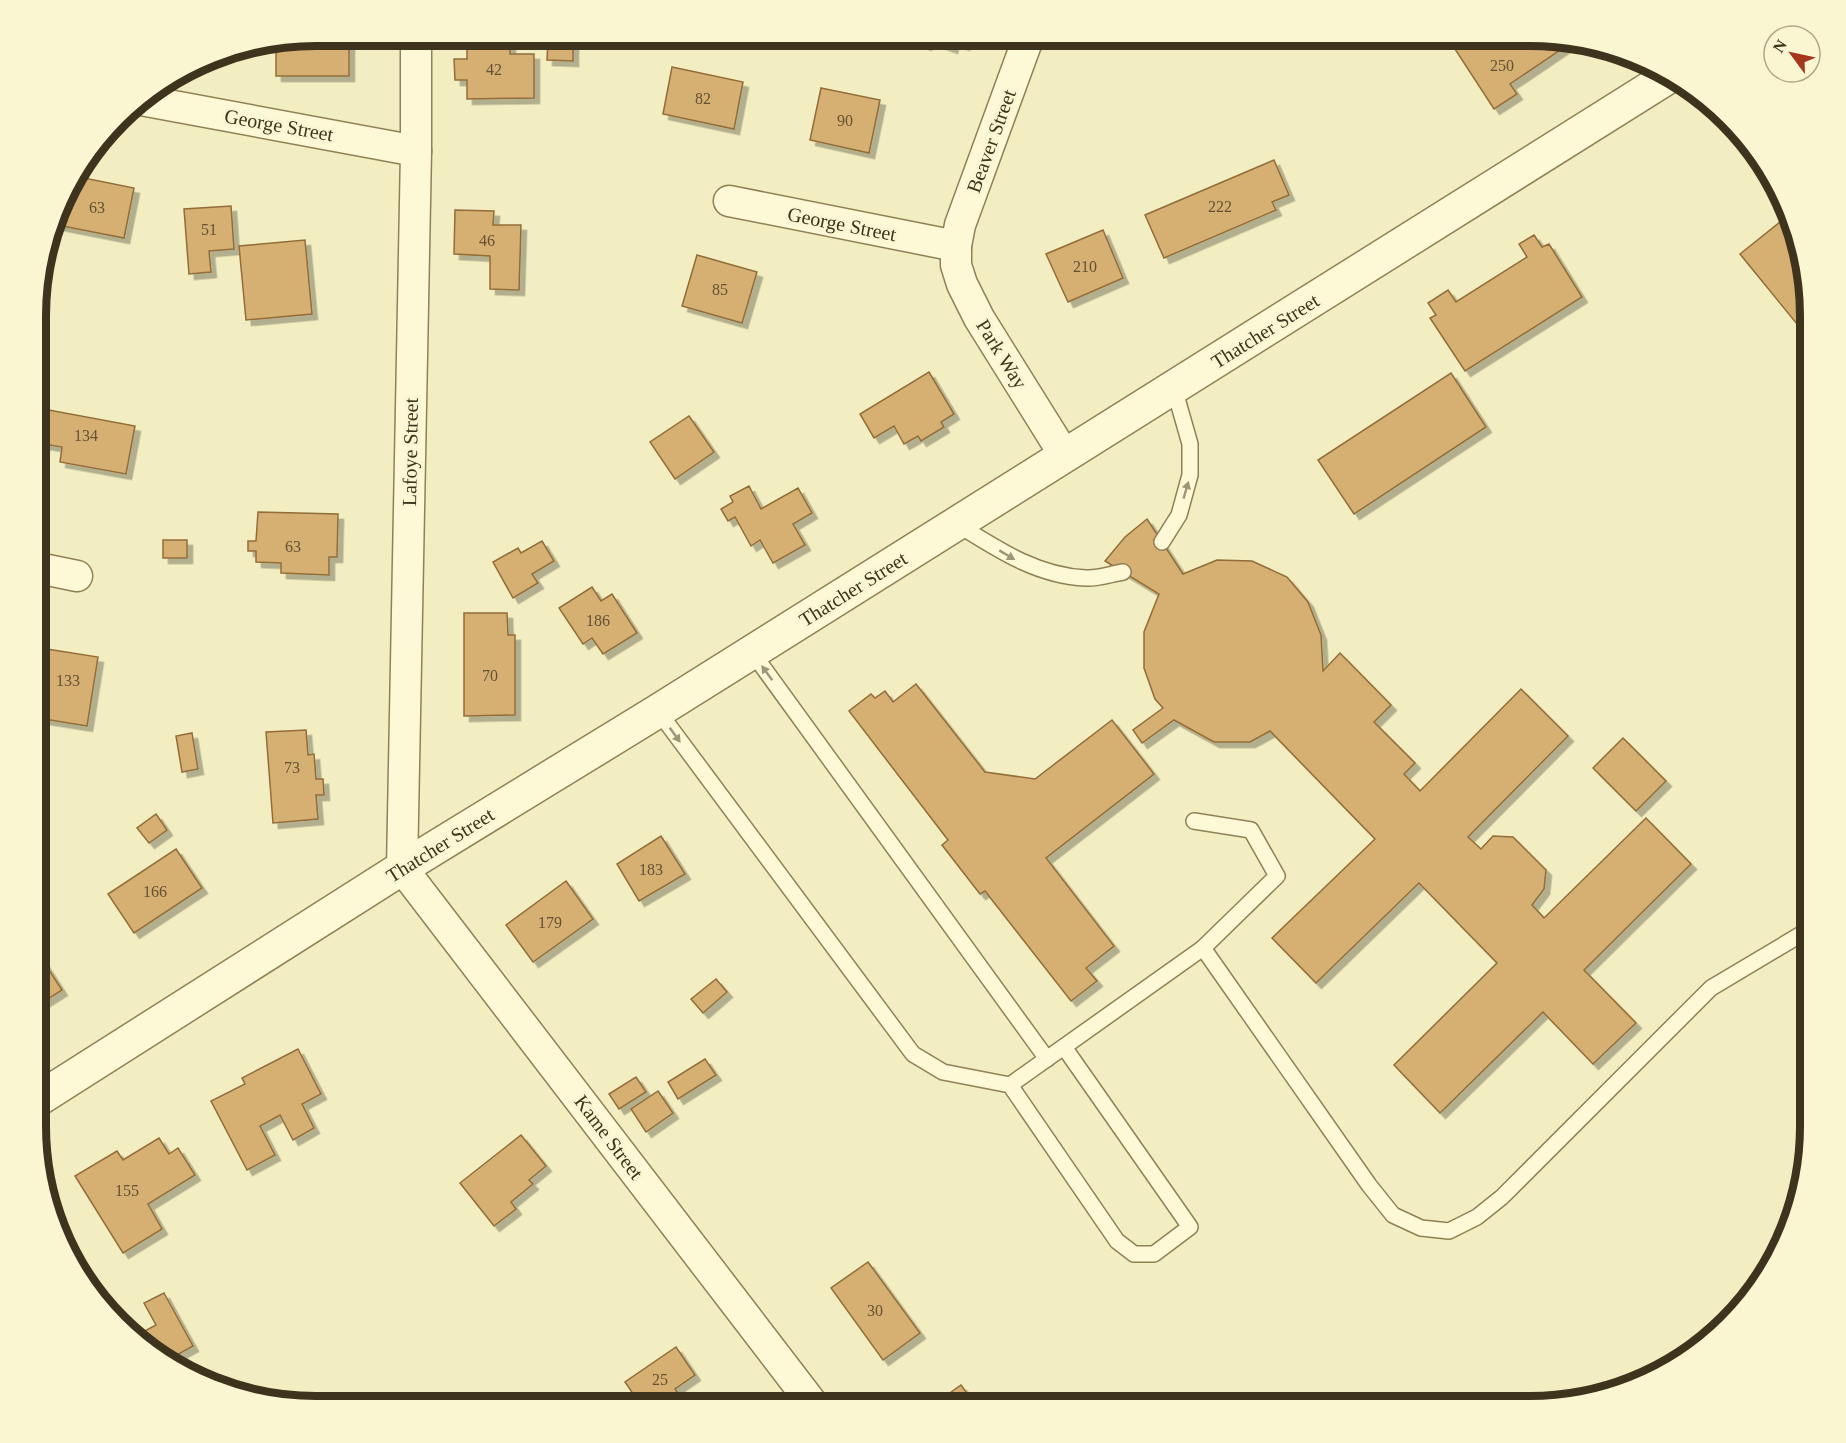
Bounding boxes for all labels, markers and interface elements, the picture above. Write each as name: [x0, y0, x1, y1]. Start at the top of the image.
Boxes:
north arrow: [1762, 24, 1822, 84]
text: N: [1770, 36, 1790, 56]
house number: 250: [1490, 57, 1514, 74]
house number: 42: [486, 61, 502, 78]
street label: Beaver Street: [962, 86, 1020, 196]
house number: 82: [695, 90, 711, 107]
street label: George Street: [223, 105, 336, 146]
house number: 90: [837, 112, 853, 129]
house number: 222: [1208, 198, 1232, 215]
house number: 63: [89, 199, 105, 216]
street label: George Street: [786, 203, 899, 246]
house number: 51: [201, 221, 217, 238]
house number: 46: [479, 232, 495, 249]
house number: 210: [1073, 258, 1097, 275]
house number: 85: [712, 281, 728, 298]
street label: Thatcher Street: [1207, 289, 1323, 373]
street label: Park Way: [971, 315, 1032, 393]
street label: Lafoye Street: [398, 397, 423, 506]
house number: 134: [74, 427, 98, 444]
one-way arrow: [1182, 481, 1191, 499]
house number: 63: [285, 538, 301, 555]
street label: Thatcher Street: [795, 547, 911, 631]
one-way arrow: [999, 549, 1015, 560]
house number: 186: [586, 612, 610, 629]
one-way arrow: [761, 666, 773, 682]
house number: 70: [482, 667, 498, 684]
house number: 133: [56, 672, 80, 689]
one-way arrow: [668, 727, 680, 742]
house number: 73: [284, 759, 300, 776]
street label: Thatcher Street: [382, 803, 498, 887]
house number: 183: [639, 861, 663, 878]
house number: 166: [143, 883, 167, 900]
house number: 179: [538, 914, 562, 931]
street label: Kame Street: [570, 1091, 648, 1184]
house number: 155: [115, 1182, 139, 1199]
house number: 30: [867, 1302, 883, 1319]
house number: 25: [652, 1371, 668, 1388]

